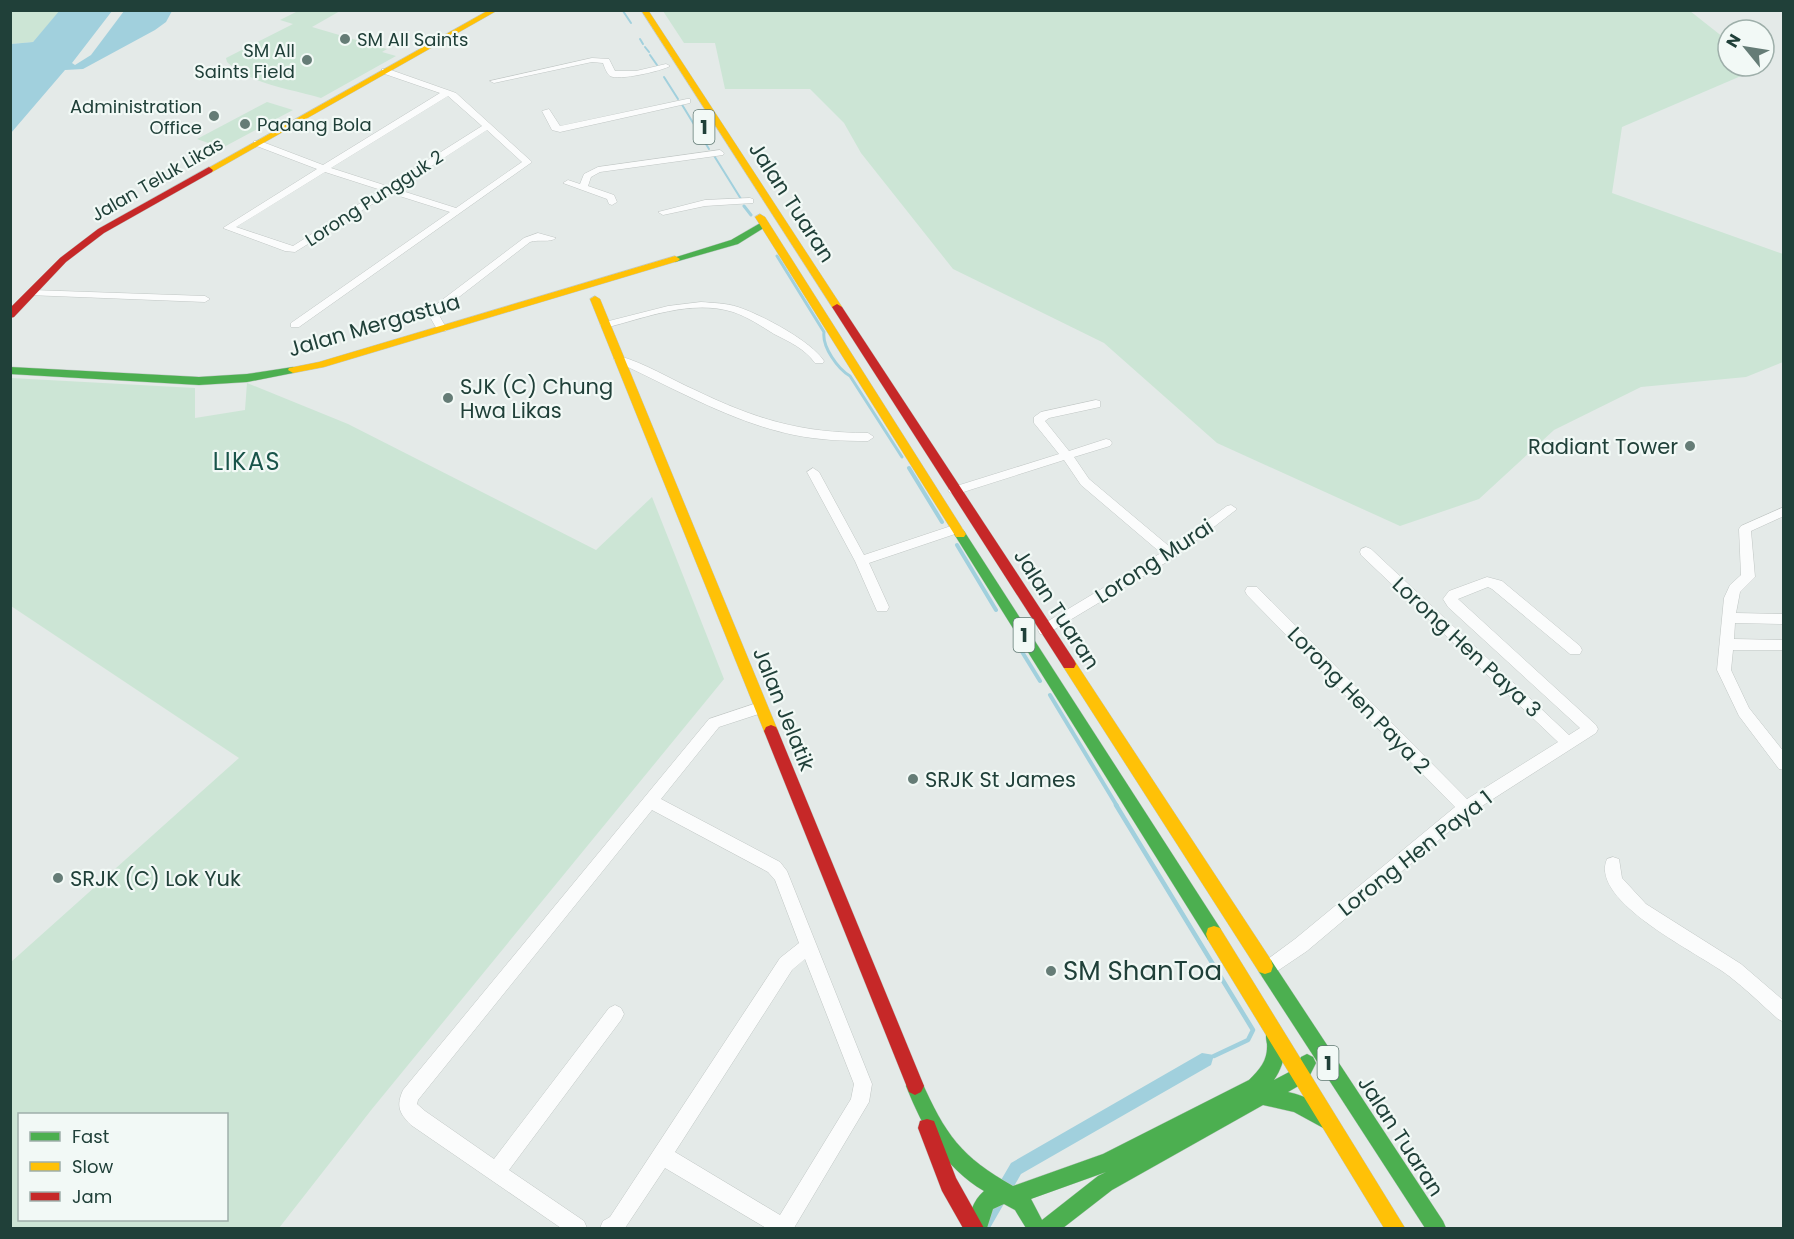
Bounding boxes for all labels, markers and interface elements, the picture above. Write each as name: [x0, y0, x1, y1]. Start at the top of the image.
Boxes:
north arrow: [1716, 18, 1776, 78]
place label: SM All Saints: [357, 27, 468, 52]
text: N: [1720, 30, 1746, 52]
marker: SM All Saints: [338, 32, 352, 46]
place label: SM All Saints Field: [194, 38, 295, 84]
marker: SM All Saints Field: [300, 53, 314, 67]
place label: Administration Office: [70, 94, 202, 140]
marker: Administration Office: [207, 109, 221, 123]
road number: 1: [694, 110, 714, 144]
place label: Padang Bola: [257, 112, 372, 137]
marker: Padang Bola: [238, 117, 252, 131]
street label: Jalan Teluk Likas: [86, 131, 228, 227]
street label: Jalan Tuaran: [742, 136, 842, 268]
street label: Lorong Pungguk 2: [300, 144, 448, 252]
street label: Jalan Mergastua: [285, 287, 463, 363]
place label: SJK (C) Chung Hwa Likas: [460, 372, 613, 425]
marker: SJK (C) Chung Hwa Likas: [441, 391, 455, 405]
place label: Radiant Tower: [1528, 432, 1678, 461]
marker: Radiant Tower: [1683, 439, 1697, 453]
district label: LIKAS: [213, 445, 281, 478]
street label: Lorong Murai: [1089, 512, 1219, 610]
street label: Jalan Tuaran: [1007, 543, 1107, 675]
street label: Lorong Hen Paya 3: [1386, 570, 1548, 724]
road number: 1: [1014, 618, 1034, 652]
street label: Lorong Hen Paya 2: [1281, 620, 1437, 780]
street label: Jalan Jelatik: [746, 643, 822, 775]
place label: SRJK St James: [925, 765, 1076, 794]
marker: SRJK St James: [906, 772, 920, 786]
street label: Lorong Hen Paya 1: [1332, 784, 1498, 922]
place label: SRJK (C) Lok Yuk: [70, 864, 241, 893]
marker: SRJK (C) Lok Yuk: [51, 871, 65, 885]
place label: SM ShanToa: [1063, 953, 1222, 989]
marker: SM ShanToa: [1044, 964, 1058, 978]
road number: 1: [1318, 1046, 1338, 1080]
street label: Jalan Tuaran: [1351, 1070, 1451, 1202]
legend: [18, 1113, 228, 1221]
text: Fast: [72, 1124, 109, 1149]
text: Slow: [72, 1154, 114, 1179]
text: Jam: [72, 1184, 112, 1209]

